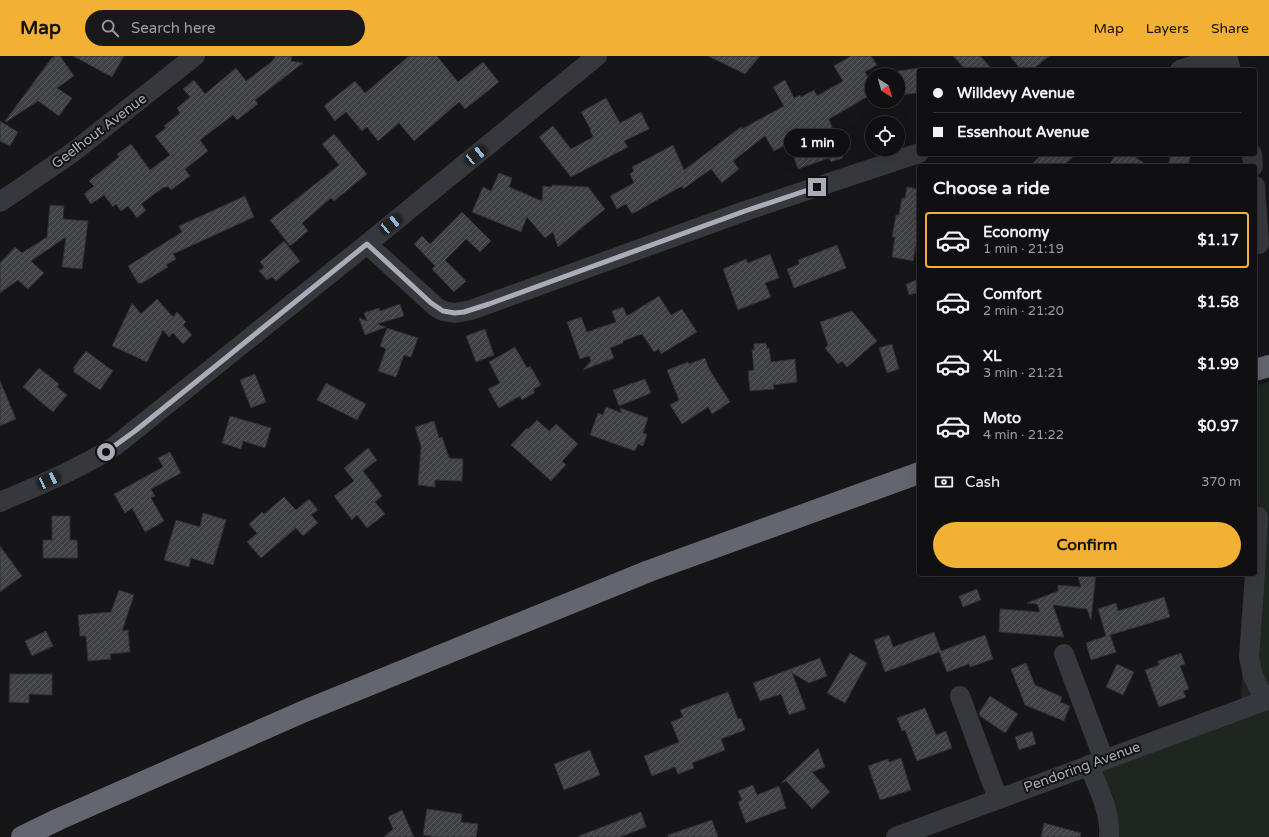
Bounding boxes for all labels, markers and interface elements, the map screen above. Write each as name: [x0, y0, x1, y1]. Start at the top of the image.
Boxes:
search box: [85, 10, 365, 46]
text: Map: [20, 17, 61, 39]
icon: search: [99, 17, 121, 39]
text: Search here: [131, 19, 215, 37]
text: Map: [1094, 20, 1124, 37]
text: Layers: [1146, 20, 1189, 37]
text: Share: [1211, 20, 1249, 37]
north arrow: [865, 68, 905, 108]
map controls: [865, 68, 905, 156]
text: Willdevy Avenue: [957, 84, 1075, 102]
street label: Geelhout Avenue: [48, 90, 150, 172]
button: locate: [865, 116, 905, 156]
text: Essenhout Avenue: [957, 123, 1089, 141]
callout: 1 min: [784, 129, 850, 157]
text: 1 min: [800, 135, 834, 151]
car: [463, 143, 489, 167]
text: Choose a ride: [933, 177, 1050, 199]
route end: [808, 178, 826, 196]
car: [378, 212, 404, 236]
icon: car: [935, 222, 971, 258]
text: Economy: [983, 223, 1049, 241]
text: $1.17: [1198, 231, 1239, 249]
text: 1 min · 21:19: [983, 241, 1064, 257]
icon: car: [935, 284, 971, 320]
text: Comfort: [983, 285, 1042, 303]
text: $1.58: [1198, 293, 1239, 311]
text: 2 min · 21:20: [983, 303, 1064, 319]
icon: car: [935, 346, 971, 382]
text: XL: [983, 347, 1002, 365]
text: $1.99: [1198, 355, 1239, 373]
text: 3 min · 21:21: [983, 365, 1064, 381]
icon: car: [935, 408, 971, 444]
text: Moto: [983, 409, 1021, 427]
text: $0.97: [1198, 417, 1239, 435]
text: 4 min · 21:22: [983, 427, 1064, 443]
route start: [97, 443, 115, 461]
car: [36, 469, 62, 491]
icon: cash: [933, 471, 955, 493]
text: Cash: [965, 473, 1000, 491]
text: 370 m: [1201, 474, 1241, 490]
button: Confirm: [933, 522, 1241, 568]
street label: Pendoring Avenue: [1021, 738, 1143, 796]

